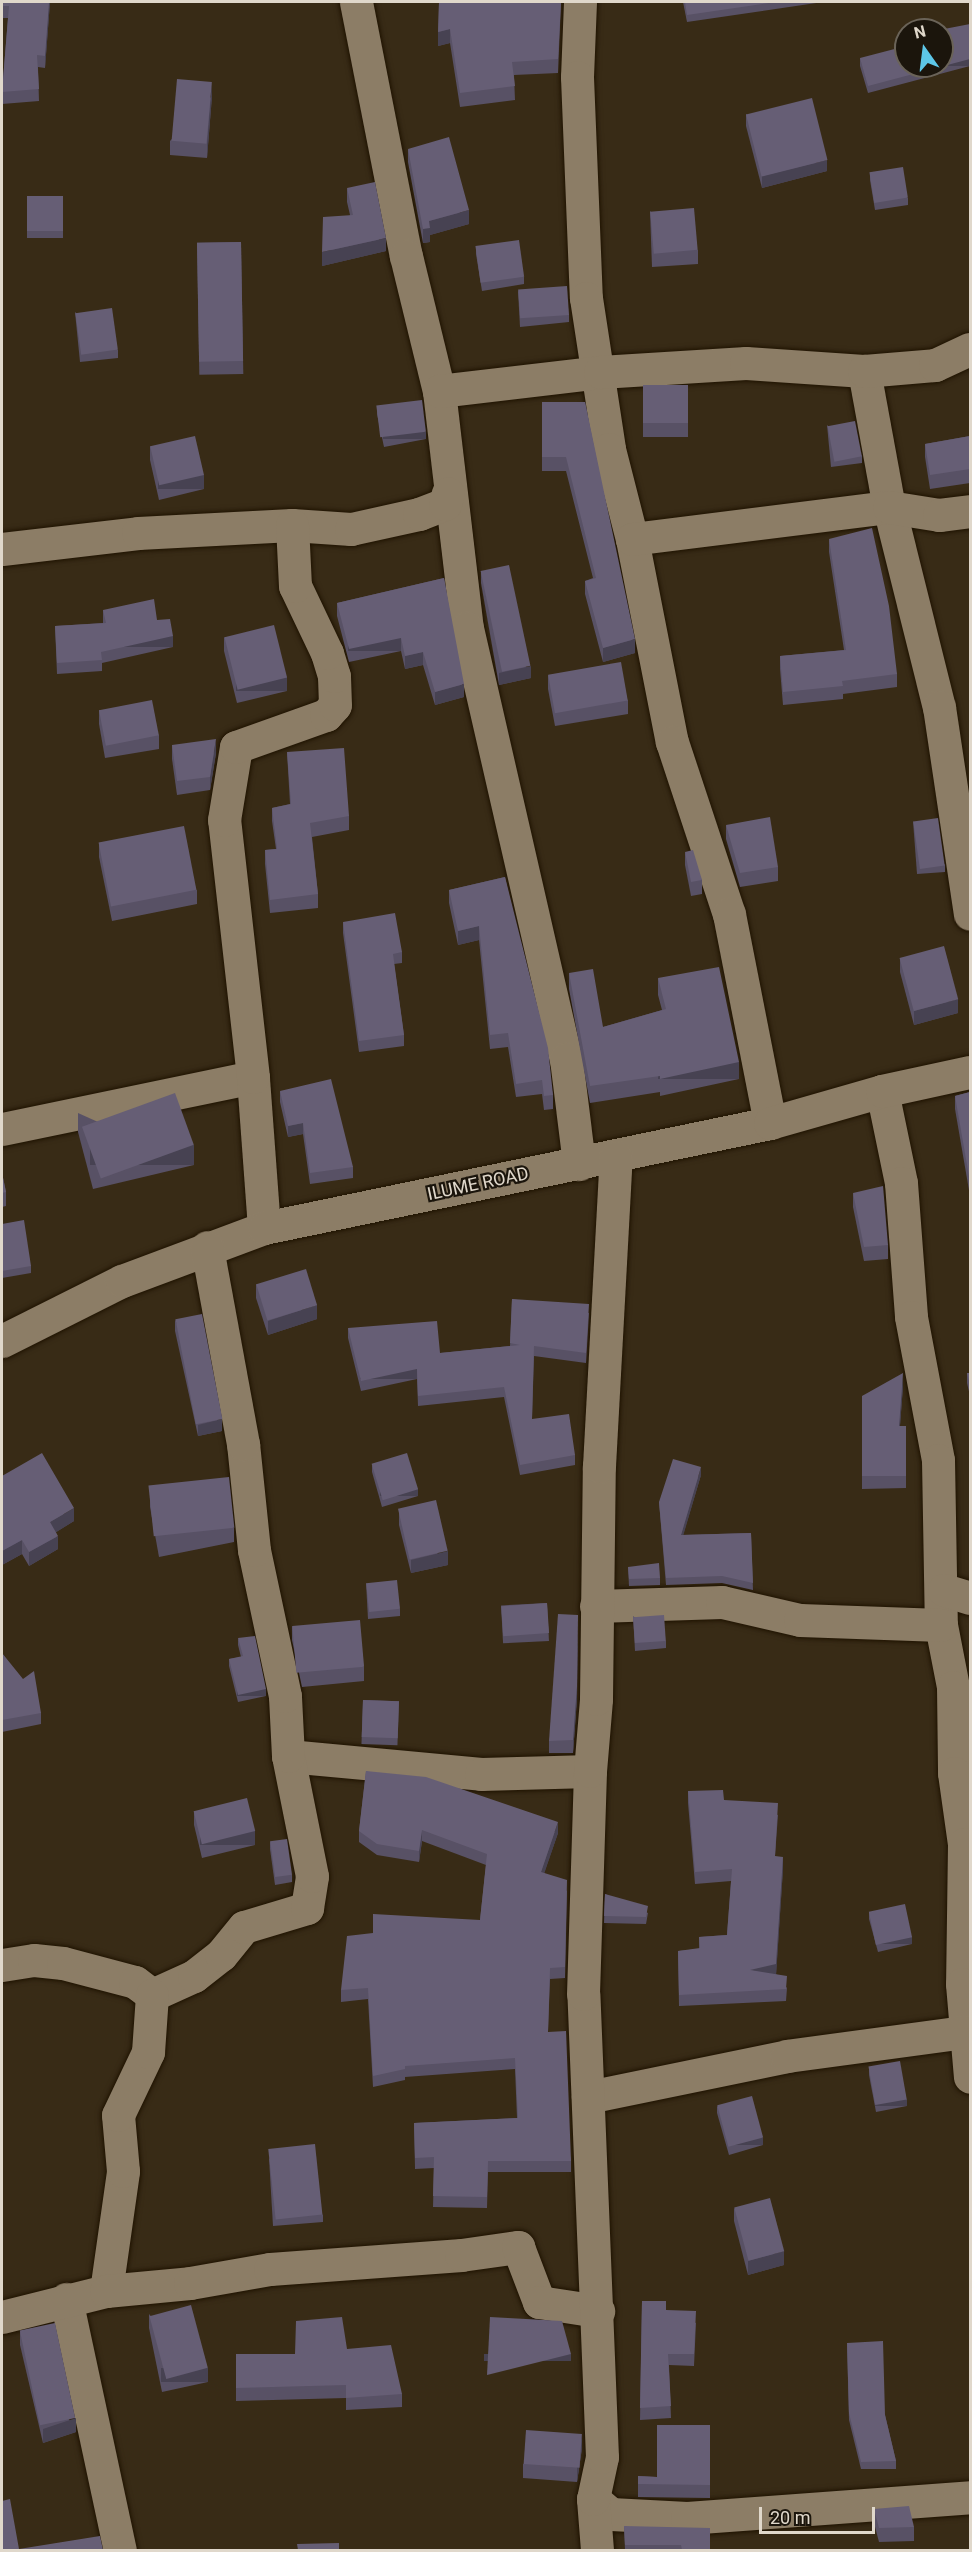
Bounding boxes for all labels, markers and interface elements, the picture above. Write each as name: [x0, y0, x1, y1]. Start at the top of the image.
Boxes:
north arrow: [894, 18, 954, 78]
text: N: [912, 21, 928, 43]
street label: ILUME ROAD: [425, 1163, 531, 1205]
scale bar: [762, 2495, 878, 2533]
text: 20 m: [770, 2507, 810, 2528]

